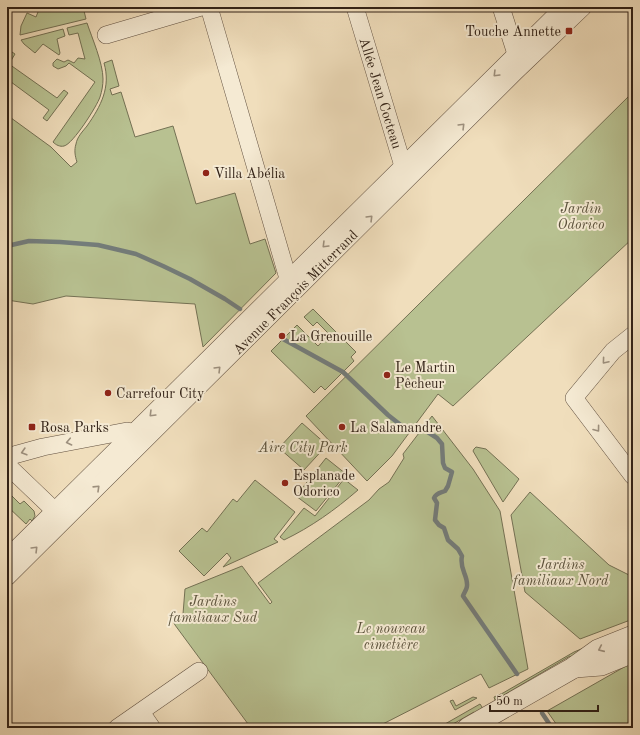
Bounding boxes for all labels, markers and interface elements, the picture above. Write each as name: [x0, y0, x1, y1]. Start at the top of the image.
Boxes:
place label: Touche Annette: [465, 25, 561, 39]
marker: Touche Annette: [564, 26, 574, 36]
street label: Allée Jean Cocteau: [356, 36, 404, 151]
one-way arrow: [493, 69, 501, 77]
one-way arrow: [457, 123, 465, 131]
place label: Villa Abélia: [214, 167, 285, 181]
marker: Villa Abélia: [201, 168, 211, 178]
park label: Jardin Odorico: [558, 202, 604, 232]
one-way arrow: [365, 215, 373, 223]
street label: Avenue François Mitterrand: [231, 228, 361, 358]
one-way arrow: [322, 240, 330, 247]
place label: La Grenouille: [290, 330, 372, 344]
marker: La Grenouille: [277, 331, 287, 341]
one-way arrow: [602, 357, 609, 364]
place label: Le Martin Pêcheur: [395, 361, 456, 391]
one-way arrow: [213, 366, 221, 374]
marker: Le Martin Pêcheur: [382, 370, 392, 380]
place label: Carrefour City: [116, 387, 205, 401]
marker: Carrefour City: [103, 388, 113, 398]
one-way arrow: [149, 409, 157, 417]
place label: Rosa Parks: [40, 421, 109, 435]
place label: La Salamandre: [350, 421, 442, 435]
marker: Rosa Parks: [27, 422, 37, 432]
marker: La Salamandre: [337, 422, 347, 432]
one-way arrow: [592, 425, 599, 432]
one-way arrow: [66, 437, 72, 445]
park label: Aire City Park: [257, 441, 348, 456]
one-way arrow: [21, 447, 28, 456]
place label: Esplanade Odorico: [293, 469, 355, 499]
marker: Esplanade Odorico: [280, 478, 290, 488]
one-way arrow: [92, 485, 100, 493]
one-way arrow: [30, 546, 38, 554]
park label: Jardins familiaux Nord: [513, 558, 609, 589]
park label: Jardins familiaux Sud: [168, 595, 258, 626]
park label: Le nouveau cimetière: [355, 622, 426, 652]
one-way arrow: [598, 644, 605, 652]
scale bar: [490, 687, 598, 713]
text: 50 m: [496, 695, 523, 708]

